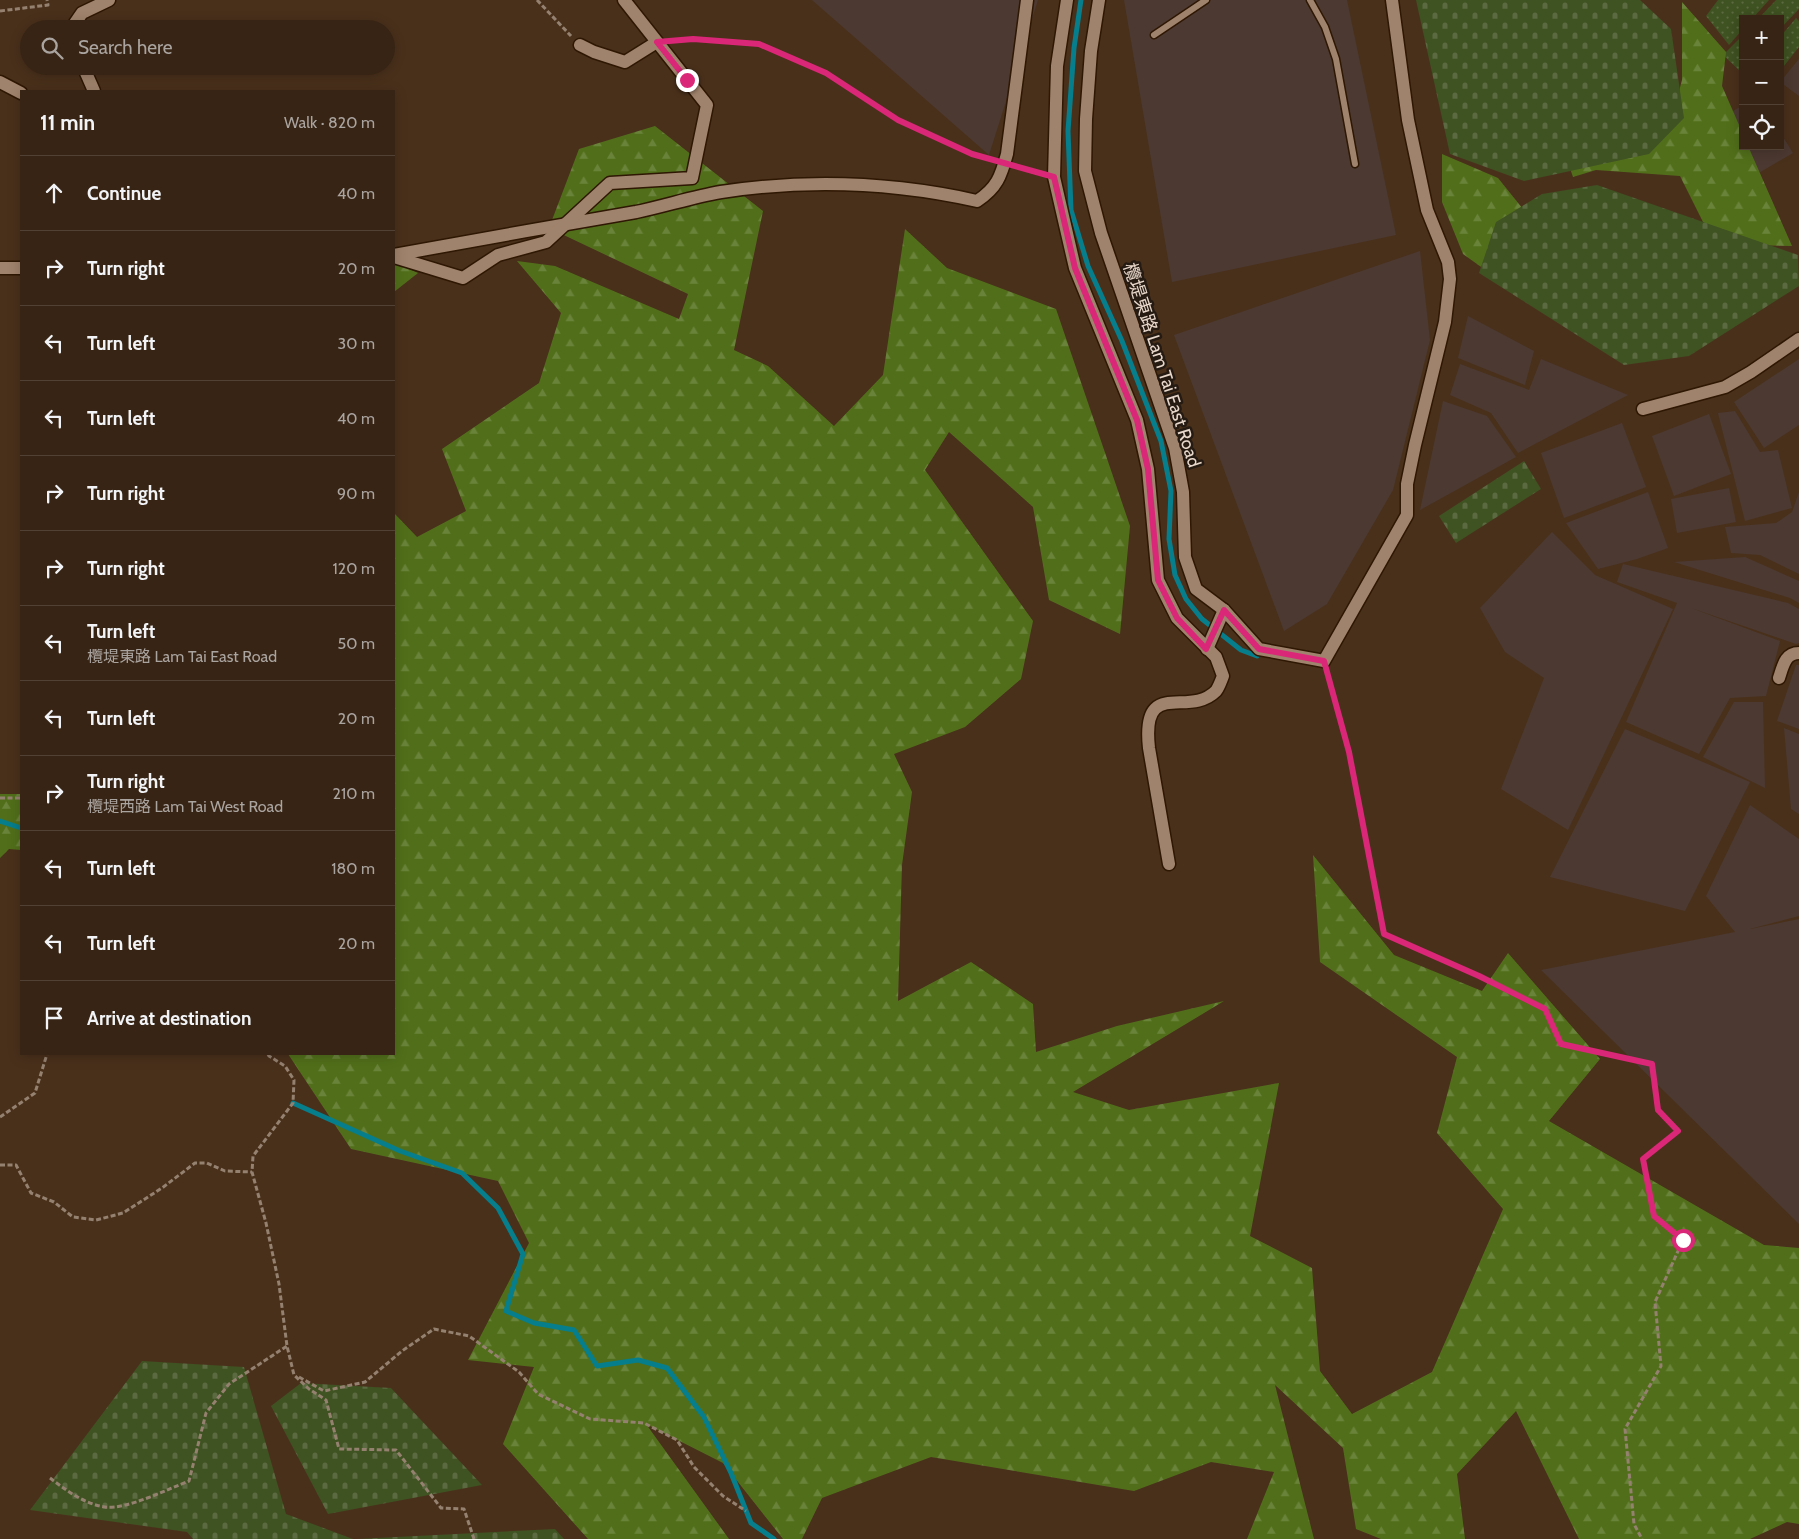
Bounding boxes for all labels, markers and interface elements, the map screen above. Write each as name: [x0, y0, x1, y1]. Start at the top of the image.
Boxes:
map controls: [1739, 15, 1784, 150]
button: +: [1739, 15, 1784, 60]
search box: [20, 20, 395, 75]
icon: search: [38, 34, 66, 62]
text: Search here: [78, 36, 172, 59]
button: −: [1739, 60, 1784, 105]
route end: [676, 69, 699, 92]
button: locate: [1739, 105, 1784, 150]
text: 11 min: [40, 110, 95, 135]
text: Walk · 820 m: [284, 113, 375, 132]
icon: ahead: [40, 179, 68, 207]
text: Continue: [87, 182, 161, 205]
text: 40 m: [337, 184, 375, 203]
icon: right: [40, 254, 68, 282]
text: Turn right: [87, 257, 165, 280]
text: 20 m: [338, 259, 375, 278]
street label: 欖堤東路 Lam Tai East Road: [1119, 260, 1205, 470]
icon: left: [40, 329, 68, 357]
text: Turn left: [87, 332, 155, 355]
text: 30 m: [338, 334, 375, 353]
icon: left: [40, 404, 68, 432]
text: Turn left: [87, 407, 155, 430]
text: 40 m: [337, 409, 375, 428]
icon: right: [40, 479, 68, 507]
text: Turn right: [87, 482, 165, 505]
text: 90 m: [337, 484, 375, 503]
icon: right: [40, 554, 68, 582]
text: Turn right: [87, 557, 165, 580]
text: 120 m: [333, 559, 375, 578]
text: Turn left: [87, 620, 155, 643]
icon: left: [40, 629, 68, 657]
text: 50 m: [338, 634, 375, 653]
text: 欖堤東路 Lam Tai East Road: [87, 647, 277, 666]
icon: left: [40, 704, 68, 732]
text: Turn left: [87, 707, 155, 730]
text: 20 m: [338, 709, 375, 728]
text: Turn right: [87, 770, 165, 793]
icon: right: [40, 779, 68, 807]
text: 210 m: [333, 784, 375, 803]
text: 欖堤西路 Lam Tai West Road: [87, 797, 283, 816]
icon: left: [40, 854, 68, 882]
text: Turn left: [87, 857, 155, 880]
text: 180 m: [331, 859, 375, 878]
icon: left: [40, 929, 68, 957]
text: Turn left: [87, 932, 155, 955]
text: 20 m: [338, 934, 375, 953]
icon: arrive: [40, 1004, 68, 1032]
text: Arrive at destination: [87, 1007, 251, 1030]
route start: [1672, 1229, 1695, 1252]

